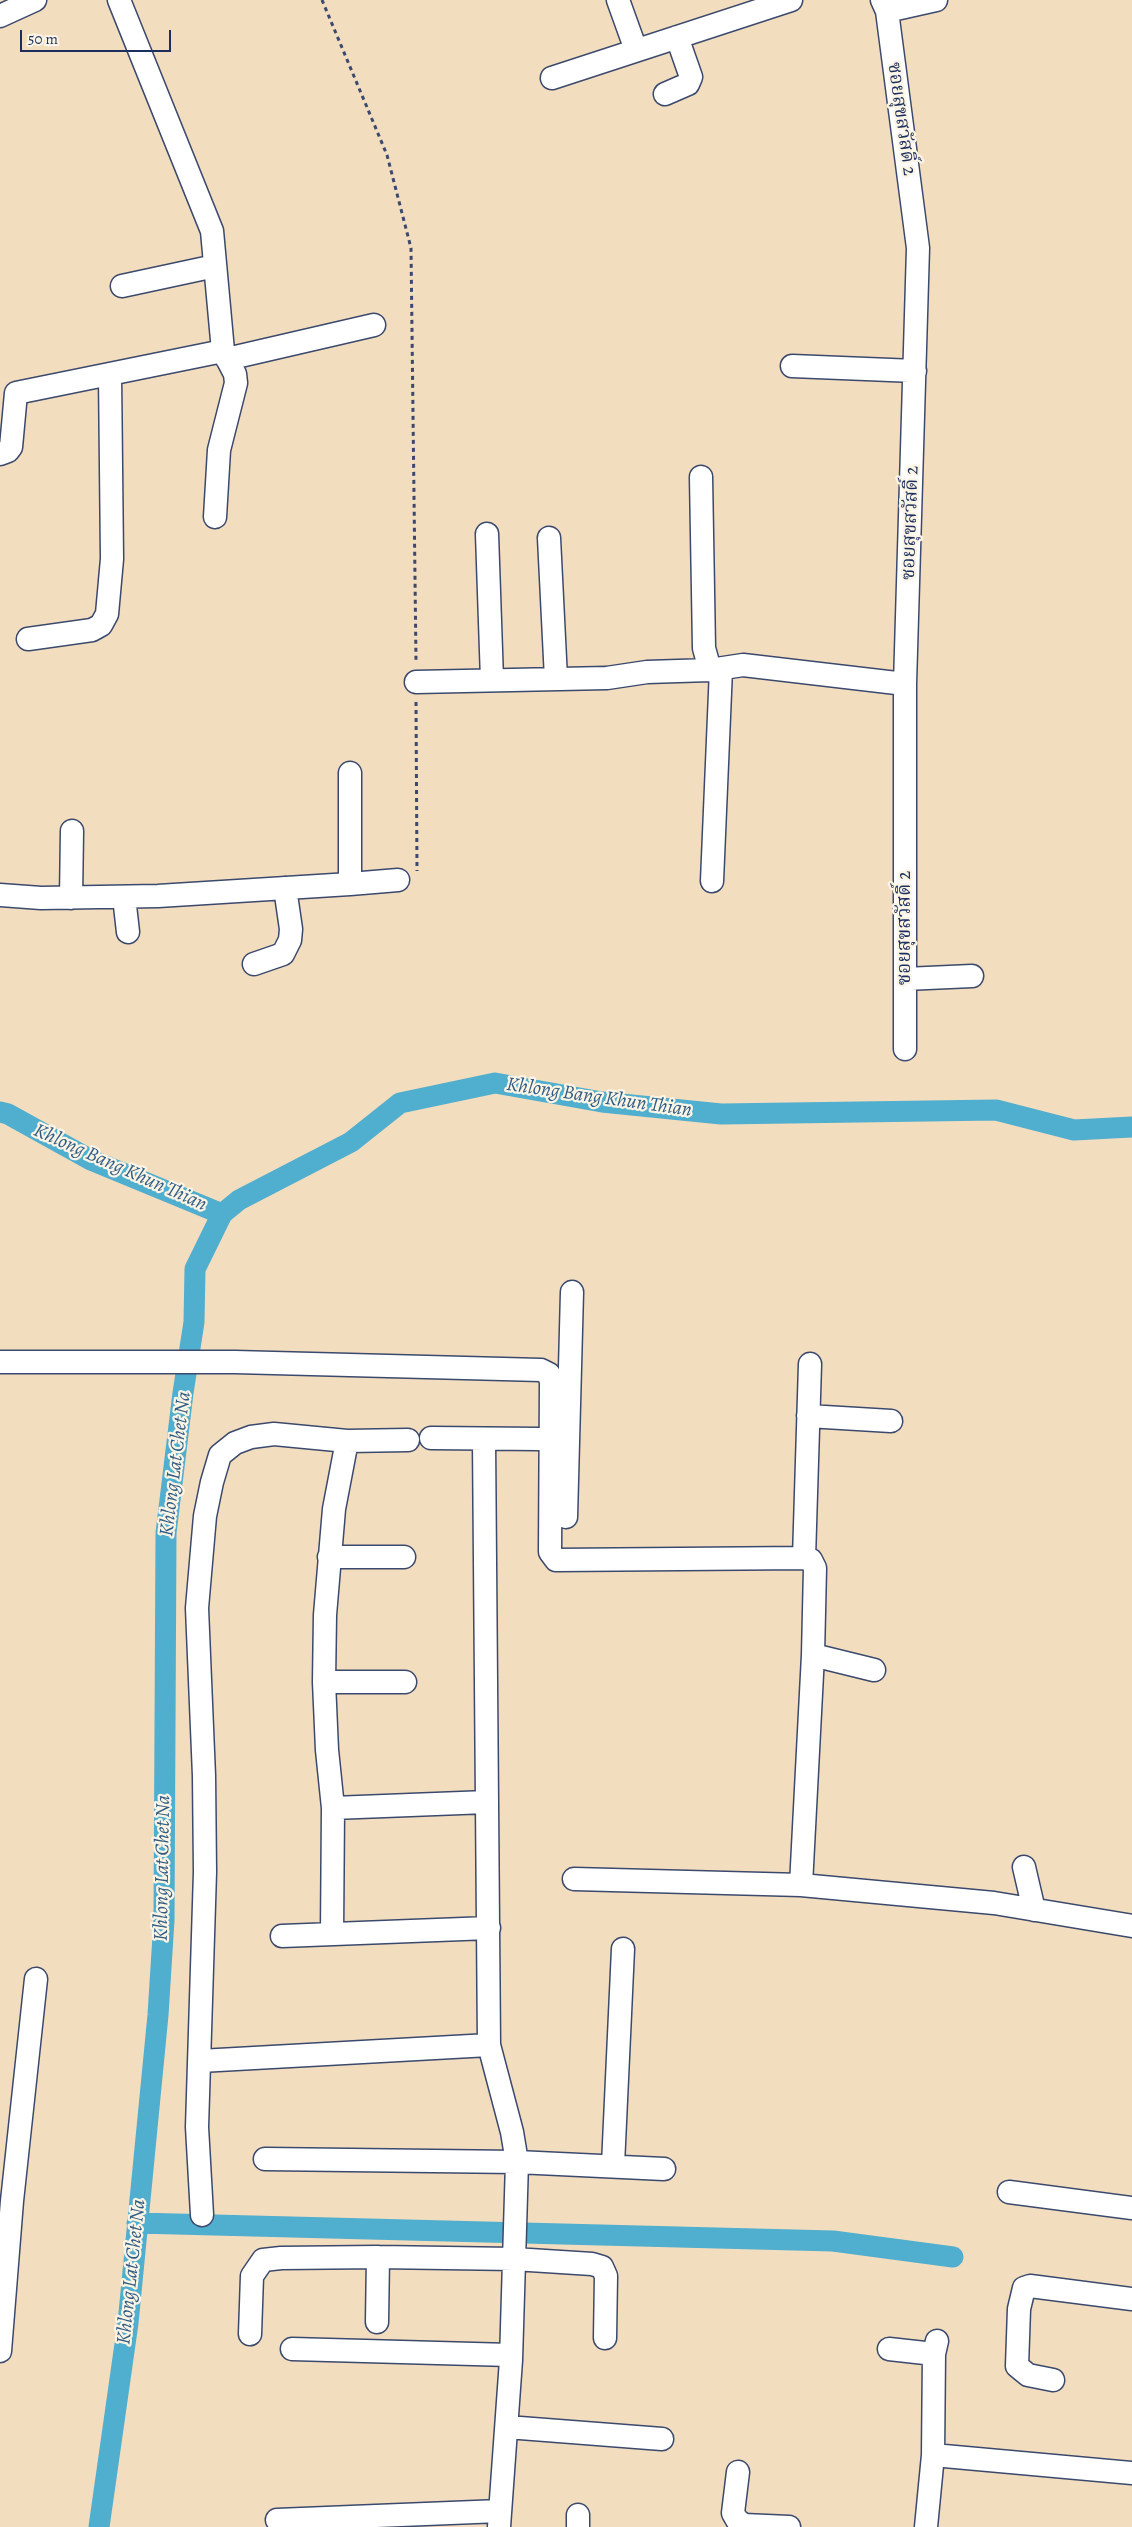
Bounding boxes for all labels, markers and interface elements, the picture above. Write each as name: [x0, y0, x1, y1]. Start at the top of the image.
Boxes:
scale bar: [22, 20, 174, 52]
text: 50 m: [28, 29, 58, 49]
street label: ซอยสุขสวัสดิ์ 2: [882, 61, 920, 177]
street label: ซอยสุขสวัสดิ์ 2: [898, 465, 924, 581]
street label: ซอยสุขสวัสดิ์ 2: [894, 871, 916, 985]
water label: Khlong Bang Khun Thian: [505, 1073, 693, 1123]
water label: Khlong Bang Khun Thian: [30, 1119, 210, 1217]
water label: Khlong Lat Chet Na: [155, 1390, 197, 1538]
water label: Khlong Lat Chet Na: [150, 1795, 176, 1941]
water label: Khlong Lat Chet Na: [112, 2198, 152, 2346]

